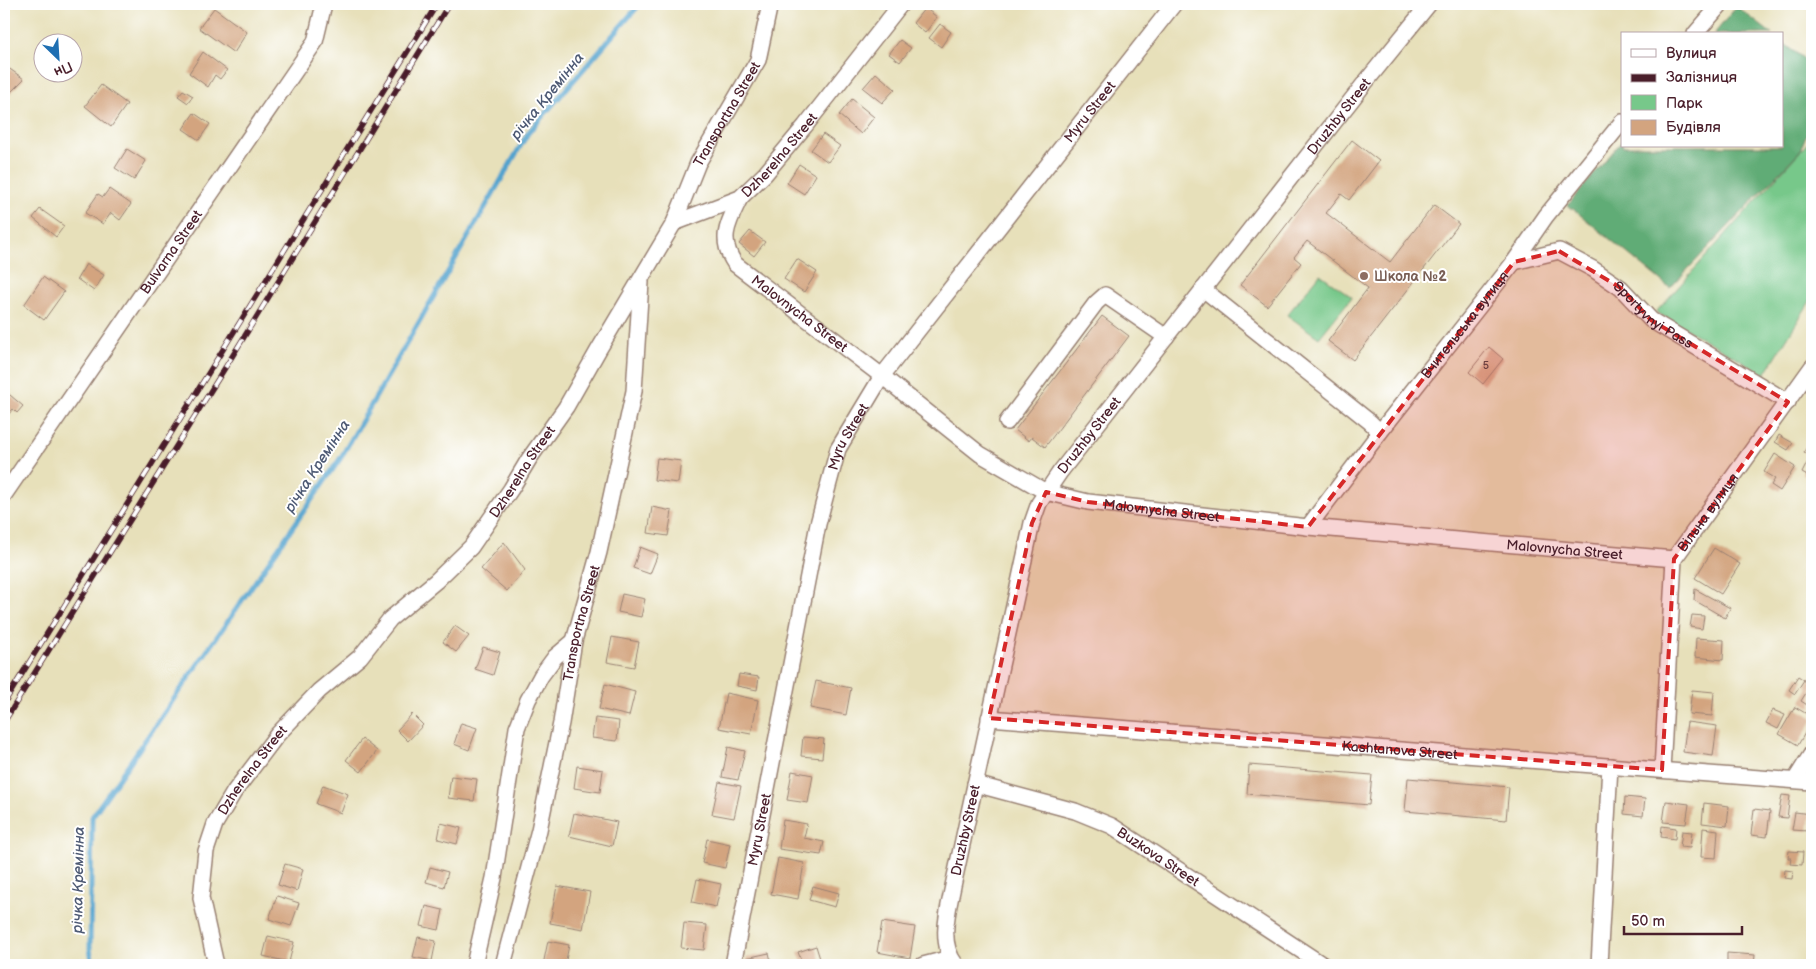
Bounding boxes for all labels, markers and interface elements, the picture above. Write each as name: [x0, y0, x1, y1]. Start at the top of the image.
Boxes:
north arrow: [32, 32, 82, 82]
legend: [1621, 32, 1784, 148]
text: Вулиця: [1666, 44, 1717, 63]
water label: річка Кремінна: [506, 49, 588, 145]
text: Пн: [51, 58, 75, 81]
street label: Transportna Street: [690, 58, 765, 170]
text: Залізниця: [1666, 68, 1737, 87]
street label: Druzhby Street: [1304, 74, 1375, 158]
street label: Myru Street: [1061, 77, 1120, 146]
text: Парк: [1666, 94, 1703, 113]
street label: Dzherelna Street: [738, 109, 822, 201]
text: Будівля: [1666, 118, 1721, 137]
street label: Bulvarna Street: [137, 206, 206, 297]
place label: Школа №2: [1374, 268, 1447, 285]
street label: Вчительська вулиця: [1418, 268, 1513, 382]
marker: Школа №2: [1358, 270, 1370, 282]
street label: Malovnycha Street: [748, 272, 852, 356]
street label: Sportyvnyi Pass: [1610, 277, 1696, 352]
house number: 5: [1483, 359, 1489, 372]
street label: Druzhby Street: [1054, 393, 1125, 477]
street label: Myru Street: [825, 400, 873, 472]
water label: річка Кремінна: [280, 416, 355, 517]
street label: Dzherelna Street: [486, 422, 559, 521]
street label: Вільна вулиця: [1674, 470, 1742, 555]
street label: Malovnycha Street: [1102, 496, 1221, 526]
street label: Malovnycha Street: [1506, 536, 1624, 564]
street label: Transportna Street: [560, 563, 604, 682]
street label: Dzherelna Street: [214, 721, 291, 818]
street label: Kashtanova Street: [1341, 737, 1459, 763]
street label: Druzhby Street: [947, 782, 984, 877]
street label: Myru Street: [744, 791, 775, 867]
street label: Buzkova Street: [1114, 824, 1203, 891]
water label: річка Кремінна: [68, 826, 89, 935]
scale bar: [1624, 904, 1741, 936]
text: 50 m: [1631, 912, 1665, 931]

